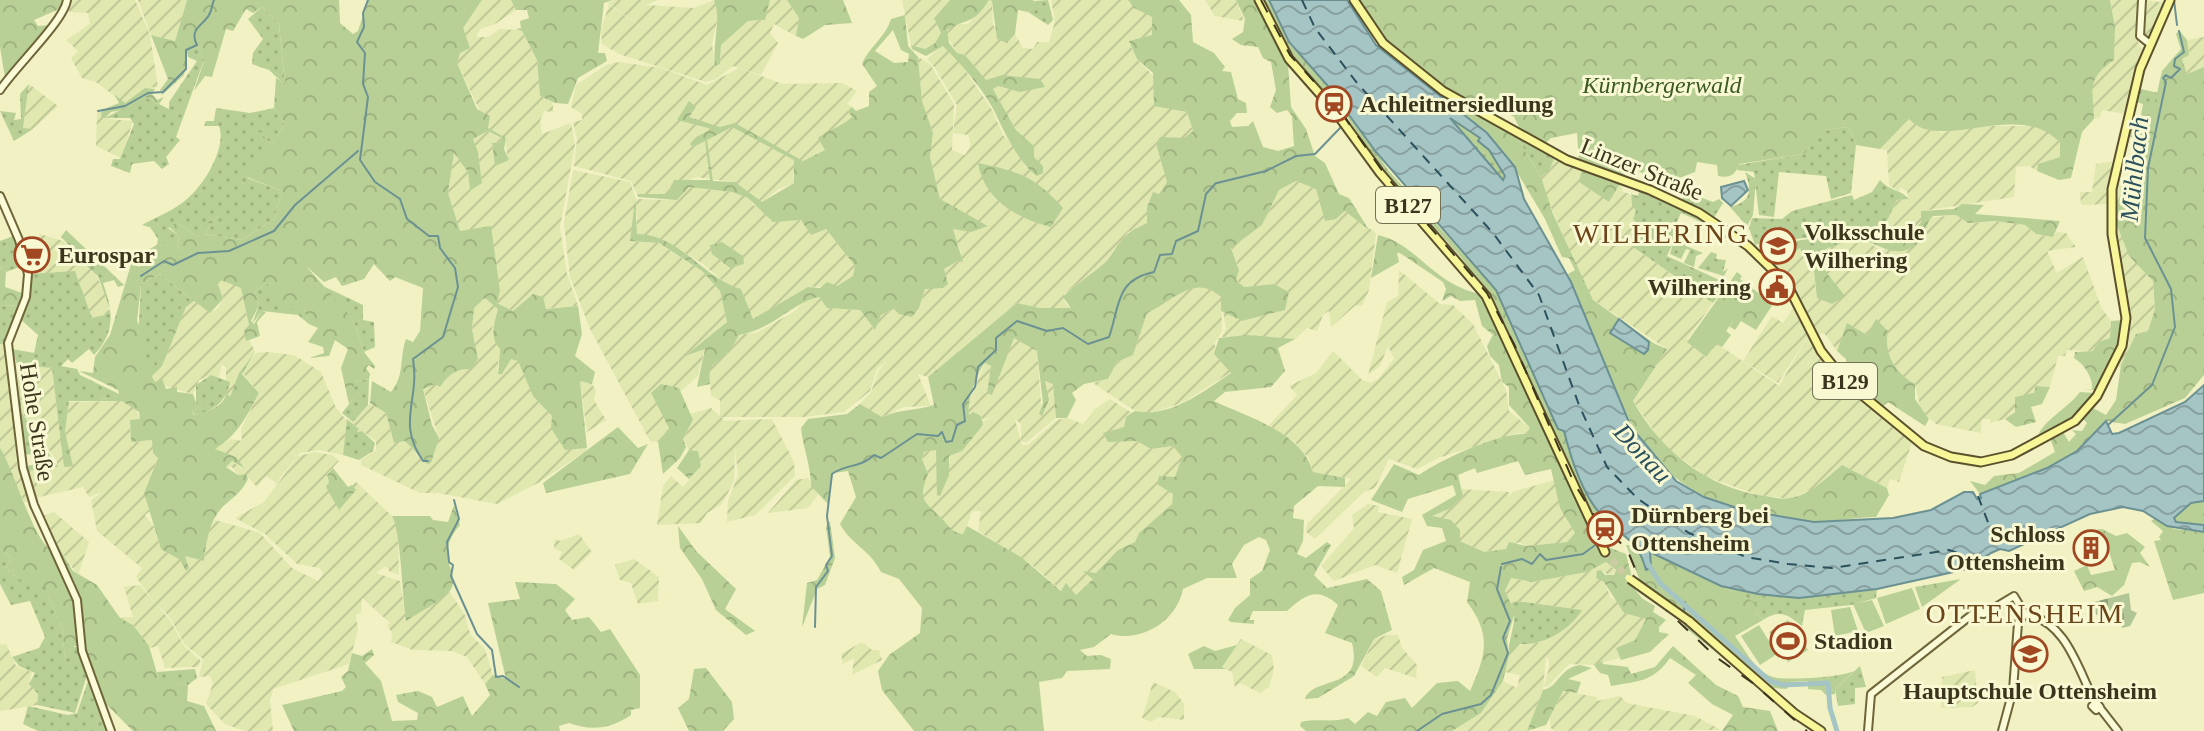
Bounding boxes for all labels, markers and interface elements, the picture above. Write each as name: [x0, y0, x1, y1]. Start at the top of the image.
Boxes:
park label: Kürnbergerwald: [1581, 72, 1743, 98]
station icon: Achleitnersiedlung: [1315, 85, 1353, 123]
place label: Achleitnersiedlung: [1360, 91, 1553, 117]
water label: Mühlbach: [2114, 115, 2154, 224]
street label: Linzer Straße: [1577, 133, 1707, 205]
road number: B127: [1376, 187, 1440, 223]
district label: WILHERING: [1573, 218, 1749, 249]
place label: Volksschule Wilhering: [1804, 219, 1925, 273]
school or university icon: Volksschule Wilhering: [1759, 227, 1797, 265]
supermarket icon: Eurospar: [13, 236, 51, 274]
place label: Eurospar: [58, 242, 155, 268]
public building icon: Wilhering: [1758, 268, 1796, 306]
place label: Wilhering: [1647, 274, 1751, 300]
street label: Hohe Straße: [15, 361, 59, 483]
road number: B129: [1813, 363, 1877, 399]
water label: Donau: [1607, 417, 1677, 489]
place label: Dürnberg bei Ottensheim: [1631, 502, 1769, 556]
station icon: Dürnberg bei Ottensheim: [1586, 510, 1624, 548]
place label: Schloss Ottensheim: [1946, 521, 2065, 575]
building icon: Schloss Ottensheim: [2072, 529, 2110, 567]
district label: OTTENSHEIM: [1926, 598, 2124, 629]
sports icon: Stadion: [1769, 622, 1807, 660]
place label: Stadion: [1814, 628, 1893, 654]
school or university icon: Hauptschule Ottensheim: [2011, 635, 2049, 673]
place label: Hauptschule Ottensheim: [1903, 678, 2157, 704]

